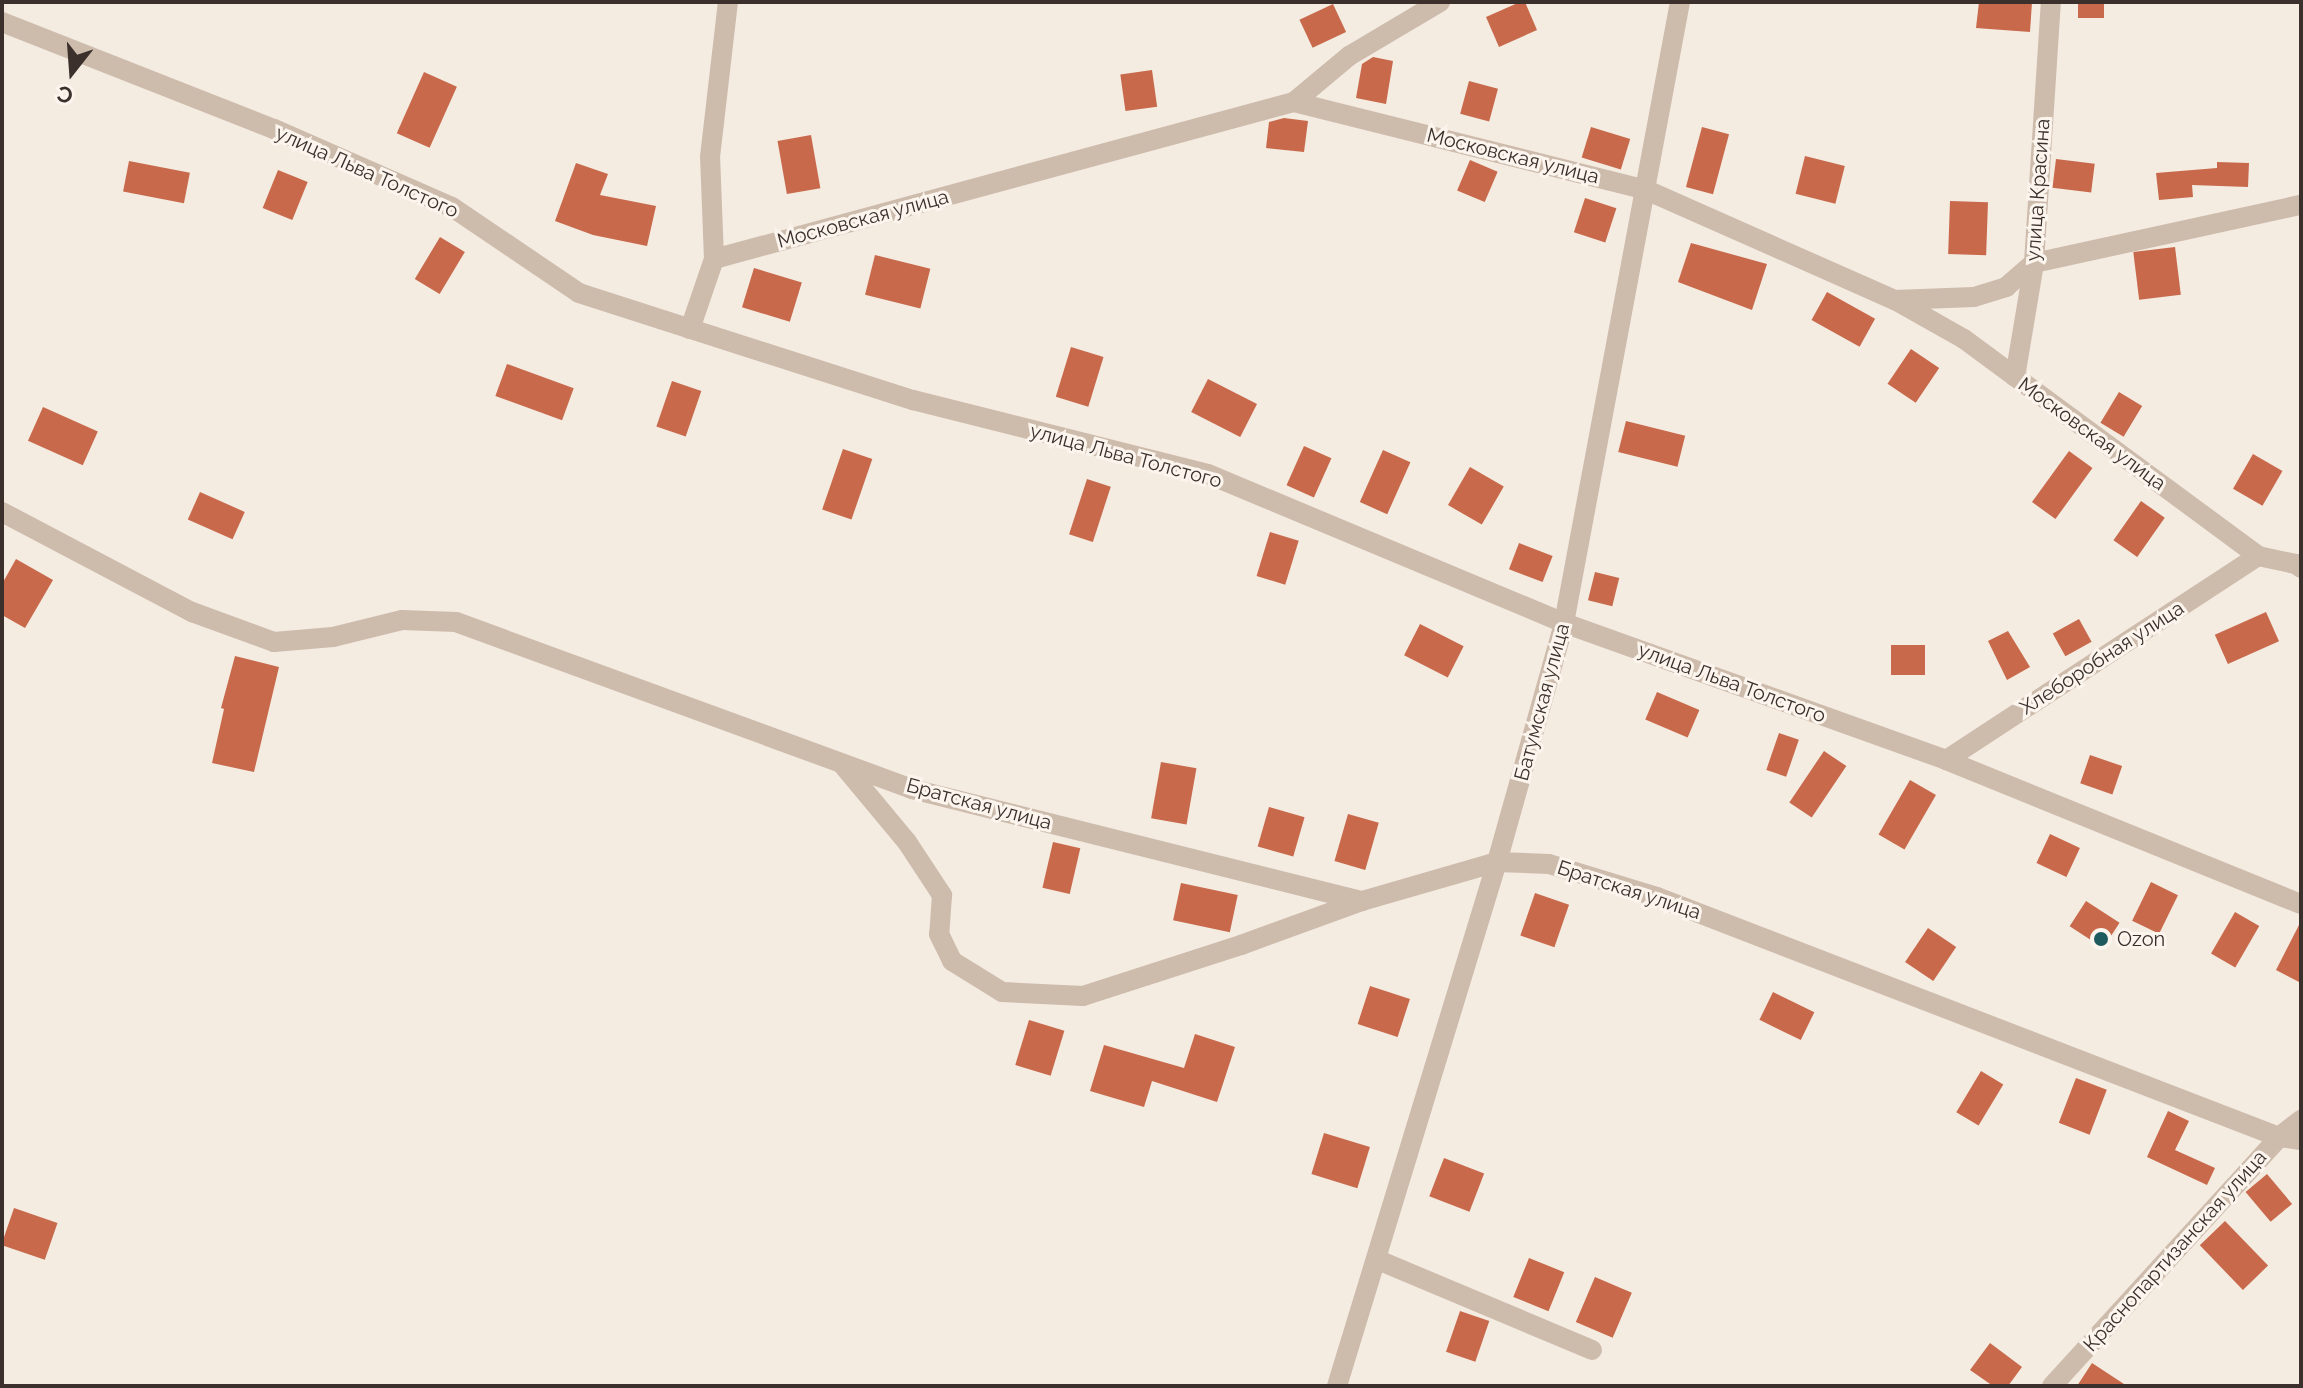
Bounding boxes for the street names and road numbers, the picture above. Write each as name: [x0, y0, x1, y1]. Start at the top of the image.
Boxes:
street label: улица Красина: [2021, 118, 2055, 262]
street label: улица Льва Толстого: [272, 121, 462, 223]
street label: Московская улица: [1424, 123, 1602, 189]
street label: Московская улица: [774, 185, 952, 253]
street label: Московская улица: [2013, 372, 2171, 496]
street label: улица Льва Толстого: [1027, 419, 1225, 493]
street label: Хлеборобная улица: [2015, 596, 2189, 720]
street label: Батумская улица: [1509, 620, 1575, 784]
street label: улица Льва Толстого: [1635, 638, 1829, 728]
street label: Братская улица: [903, 773, 1055, 835]
street label: Братская улица: [1554, 855, 1704, 925]
street label: Краснопартизанская улица: [2078, 1145, 2272, 1357]

